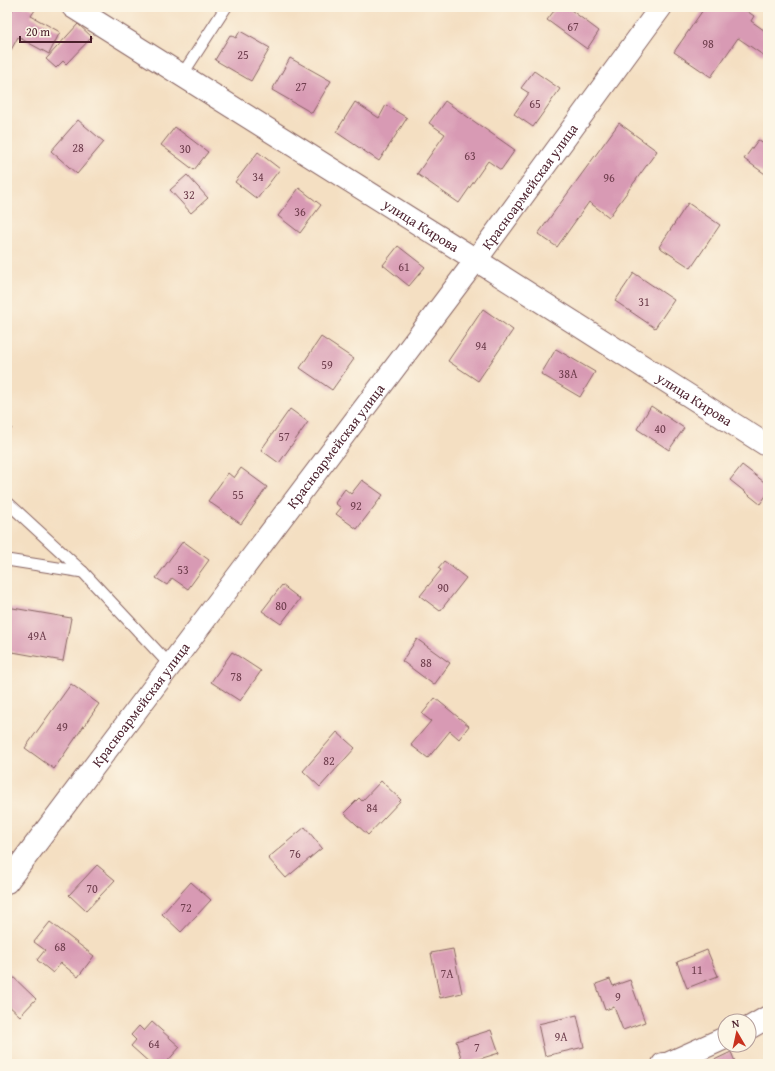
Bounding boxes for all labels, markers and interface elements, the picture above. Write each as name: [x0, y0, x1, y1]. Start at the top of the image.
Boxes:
scale bar: [20, 18, 91, 44]
house number: 67: [567, 18, 579, 35]
text: 20 m: [26, 23, 50, 40]
house number: 98: [702, 35, 714, 52]
house number: 25: [237, 46, 249, 63]
house number: 27: [295, 78, 307, 95]
house number: 65: [529, 95, 541, 112]
street label: Красноармейская улица: [477, 119, 583, 254]
house number: 28: [72, 139, 84, 156]
house number: 30: [179, 140, 191, 157]
house number: 63: [464, 147, 476, 164]
house number: 34: [252, 168, 264, 185]
house number: 96: [603, 169, 615, 186]
house number: 32: [183, 186, 195, 203]
street label: улица Кирова: [378, 194, 463, 257]
house number: 36: [294, 203, 306, 220]
house number: 61: [398, 258, 410, 275]
house number: 31: [638, 293, 650, 310]
house number: 94: [475, 337, 487, 354]
house number: 59: [321, 356, 333, 373]
house number: 38А: [559, 365, 578, 382]
street label: улица Кирова: [652, 367, 737, 431]
street label: Красноармейская улица: [282, 379, 390, 513]
house number: 40: [654, 420, 666, 437]
house number: 57: [278, 428, 290, 445]
house number: 55: [232, 486, 244, 503]
house number: 92: [350, 497, 362, 514]
house number: 53: [177, 561, 189, 578]
house number: 90: [437, 579, 449, 596]
house number: 80: [275, 597, 287, 614]
house number: 49А: [28, 627, 47, 644]
street label: Красноармейская улица: [87, 638, 195, 771]
house number: 88: [420, 654, 432, 671]
house number: 78: [230, 668, 242, 685]
house number: 49: [56, 718, 68, 735]
house number: 82: [323, 752, 335, 769]
house number: 84: [366, 799, 378, 816]
house number: 76: [289, 845, 301, 862]
house number: 70: [86, 880, 98, 897]
house number: 72: [180, 899, 192, 916]
house number: 68: [54, 938, 66, 955]
house number: 11: [691, 961, 703, 978]
house number: 7А: [440, 965, 454, 982]
house number: 9: [615, 988, 621, 1005]
north arrow: [717, 1013, 757, 1053]
text: N: [731, 1015, 741, 1032]
house number: 9А: [554, 1028, 568, 1045]
house number: 64: [148, 1035, 160, 1052]
house number: 7: [474, 1039, 480, 1056]

